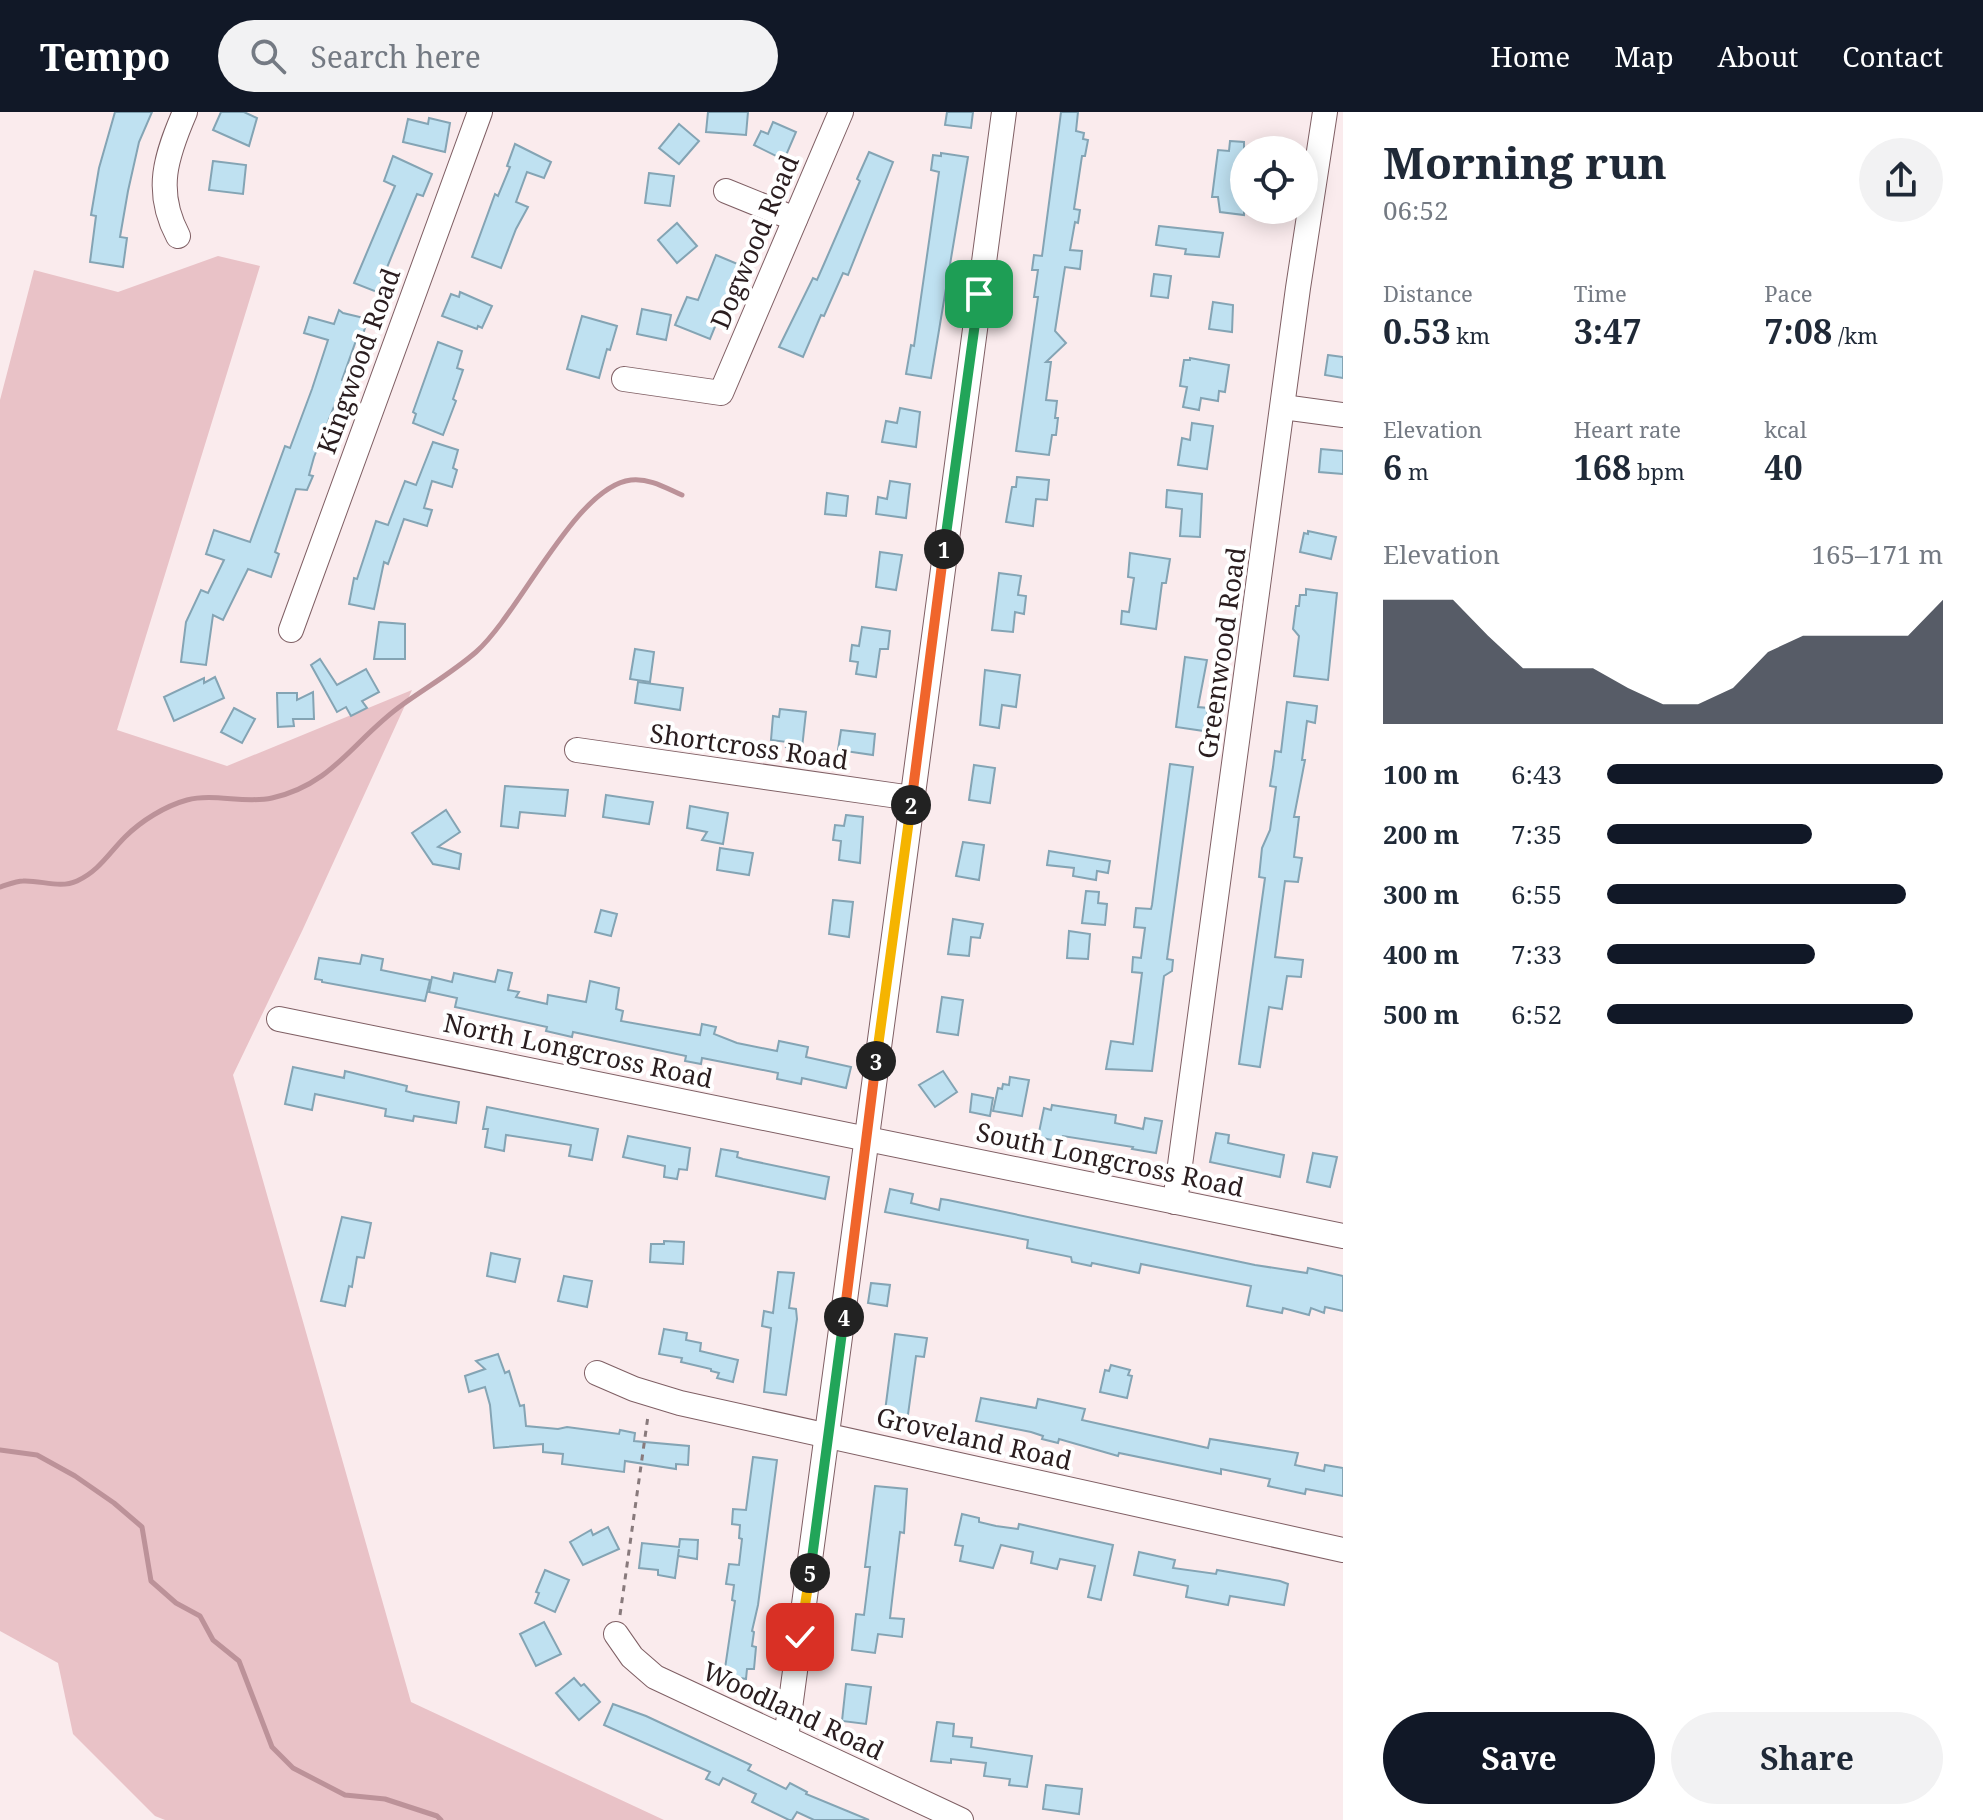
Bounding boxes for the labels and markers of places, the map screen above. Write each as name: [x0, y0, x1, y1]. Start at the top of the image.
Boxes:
pin: [945, 260, 1013, 328]
pin: 1: [924, 529, 964, 569]
pin: 2: [891, 785, 931, 825]
pin: 3: [856, 1041, 896, 1081]
pin: 4: [824, 1297, 864, 1337]
pin: 5: [790, 1553, 830, 1593]
pin: [766, 1603, 834, 1671]

